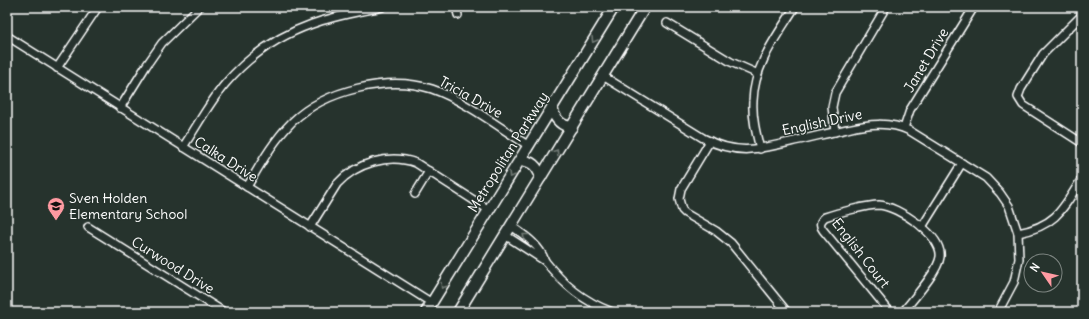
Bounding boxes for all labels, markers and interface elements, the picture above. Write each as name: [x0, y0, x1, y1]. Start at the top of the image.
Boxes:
street label: Janet Drive: [900, 25, 952, 95]
one-way arrow: [591, 36, 598, 43]
street label: Tricia Drive: [436, 72, 506, 122]
street label: Metropolitan Parkway: [464, 88, 552, 216]
street label: English Drive: [780, 105, 864, 139]
street label: Calka Drive: [191, 132, 261, 186]
one-way arrow: [551, 149, 559, 156]
one-way arrow: [508, 171, 516, 178]
place label: Sven Holden Elementary School: [69, 189, 187, 223]
school or university icon: Sven Holden Elementary School: [46, 196, 66, 221]
street label: English Court: [828, 214, 894, 292]
street label: Curwood Drive: [128, 232, 218, 298]
one-way arrow: [523, 234, 530, 241]
north arrow: [1023, 253, 1063, 293]
text: N: [1027, 260, 1043, 274]
one-way arrow: [440, 282, 447, 289]

